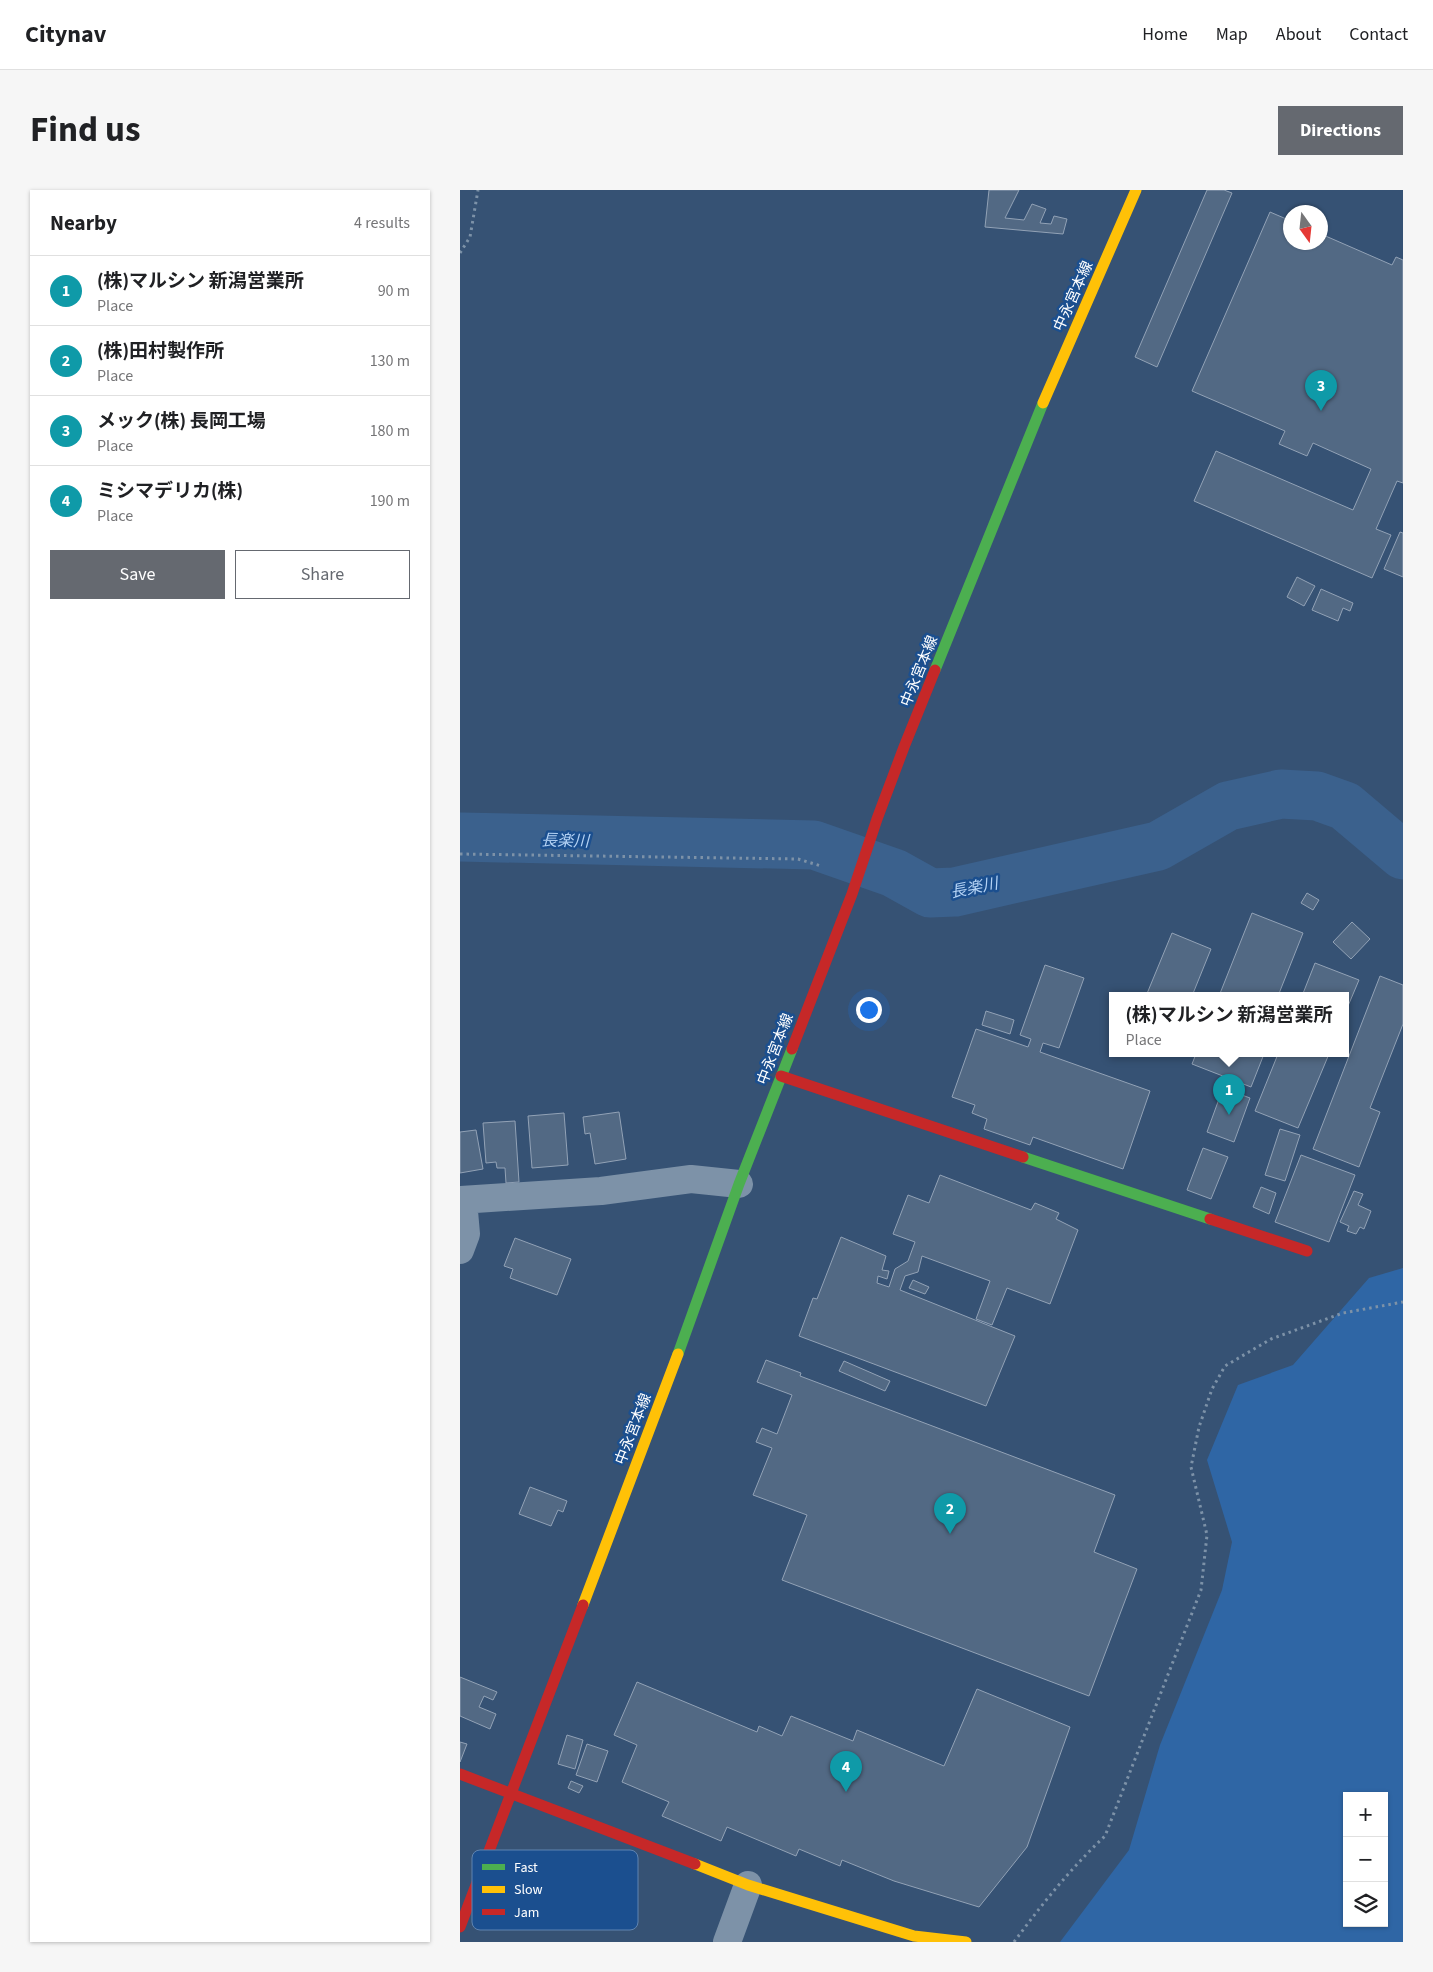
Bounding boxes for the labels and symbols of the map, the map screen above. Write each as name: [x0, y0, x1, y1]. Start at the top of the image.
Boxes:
north arrow: [1283, 205, 1328, 250]
street label: 中永宮本線: [1049, 258, 1098, 335]
pin: 3: [1305, 370, 1337, 411]
street label: 中永宮本線: [896, 632, 943, 710]
water label: 長楽川: [541, 830, 591, 852]
water label: 長楽川: [949, 872, 1002, 903]
your location: [856, 997, 882, 1023]
street label: 中永宮本線: [752, 1010, 799, 1088]
pin: 1: [1213, 1074, 1245, 1115]
street label: 中永宮本線: [610, 1390, 657, 1468]
pin: 2: [934, 1493, 966, 1534]
pin: 4: [830, 1751, 862, 1792]
legend: [472, 1850, 638, 1930]
text: Fast: [514, 1858, 538, 1878]
text: Slow: [514, 1880, 543, 1900]
text: Jam: [514, 1903, 539, 1923]

